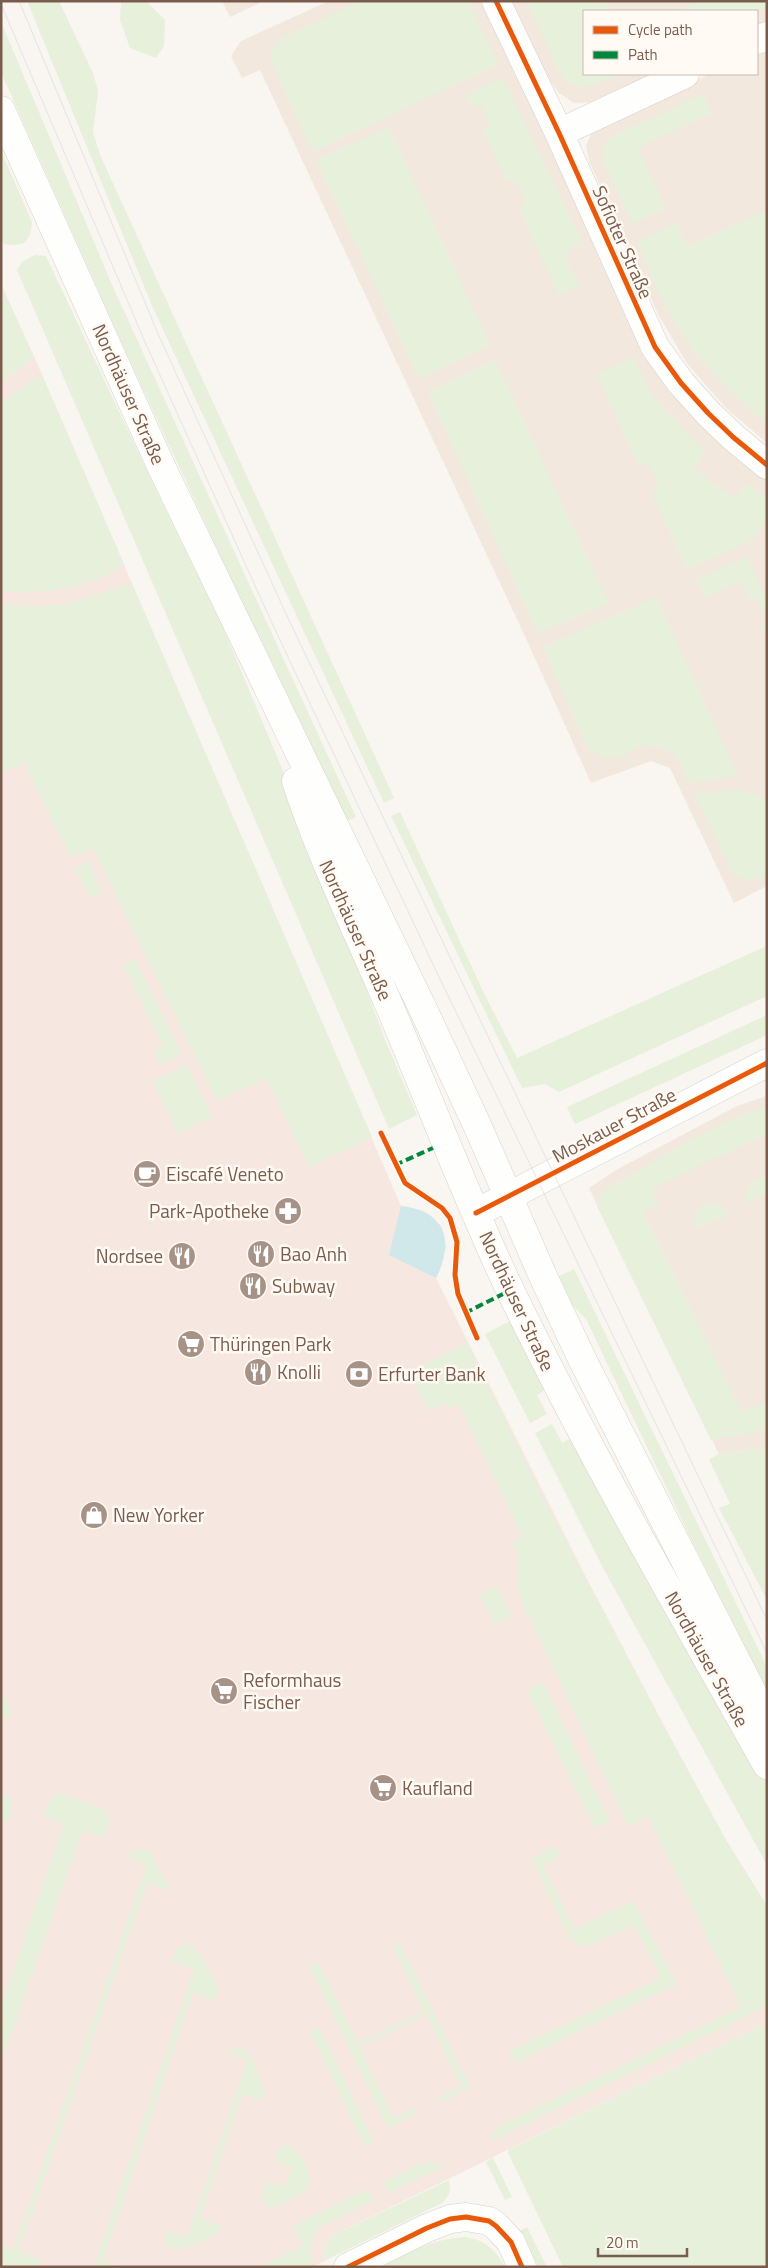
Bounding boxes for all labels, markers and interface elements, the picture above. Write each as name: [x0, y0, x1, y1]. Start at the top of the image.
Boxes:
legend: [583, 10, 758, 75]
text: Cycle path: [628, 18, 693, 41]
text: Path: [628, 43, 658, 66]
street label: Sofioter Straße: [586, 181, 661, 303]
street label: Nordhäuser Straße: [85, 319, 174, 469]
street label: Nordhäuser Straße: [312, 855, 401, 1005]
street label: Moskauer Straße: [546, 1080, 681, 1170]
cafe icon: Eiscafé Veneto: [132, 1159, 162, 1189]
place label: Eiscafé Veneto: [166, 1159, 284, 1188]
place label: Park-Apotheke: [149, 1196, 269, 1225]
pharmacy icon: Park-Apotheke: [273, 1196, 303, 1226]
street label: Nordhäuser Straße: [472, 1226, 563, 1376]
restaurant icon: Bao Anh: [246, 1239, 276, 1269]
place label: Bao Anh: [280, 1239, 347, 1268]
place label: Nordsee: [96, 1241, 163, 1270]
restaurant icon: Nordsee: [167, 1241, 197, 1271]
restaurant icon: Subway: [238, 1271, 268, 1301]
place label: Subway: [272, 1271, 335, 1300]
supermarket icon: Thüringen Park: [176, 1329, 206, 1359]
place label: Thüringen Park: [210, 1329, 331, 1358]
restaurant icon: Knolli: [243, 1357, 273, 1387]
place label: Knolli: [277, 1357, 321, 1386]
bank icon: Erfurter Bank: [344, 1359, 374, 1389]
place label: Erfurter Bank: [378, 1359, 486, 1388]
shop icon: New Yorker: [79, 1500, 109, 1530]
place label: New Yorker: [113, 1500, 205, 1529]
street label: Nordhäuser Straße: [658, 1585, 757, 1732]
place label: Reformhaus Fischer: [243, 1665, 342, 1716]
supermarket icon: Reformhaus Fischer: [209, 1676, 239, 1706]
supermarket icon: Kaufland: [368, 1773, 398, 1803]
place label: Kaufland: [402, 1773, 473, 1802]
scale bar: [598, 2226, 687, 2258]
text: 20 m: [606, 2231, 639, 2254]

